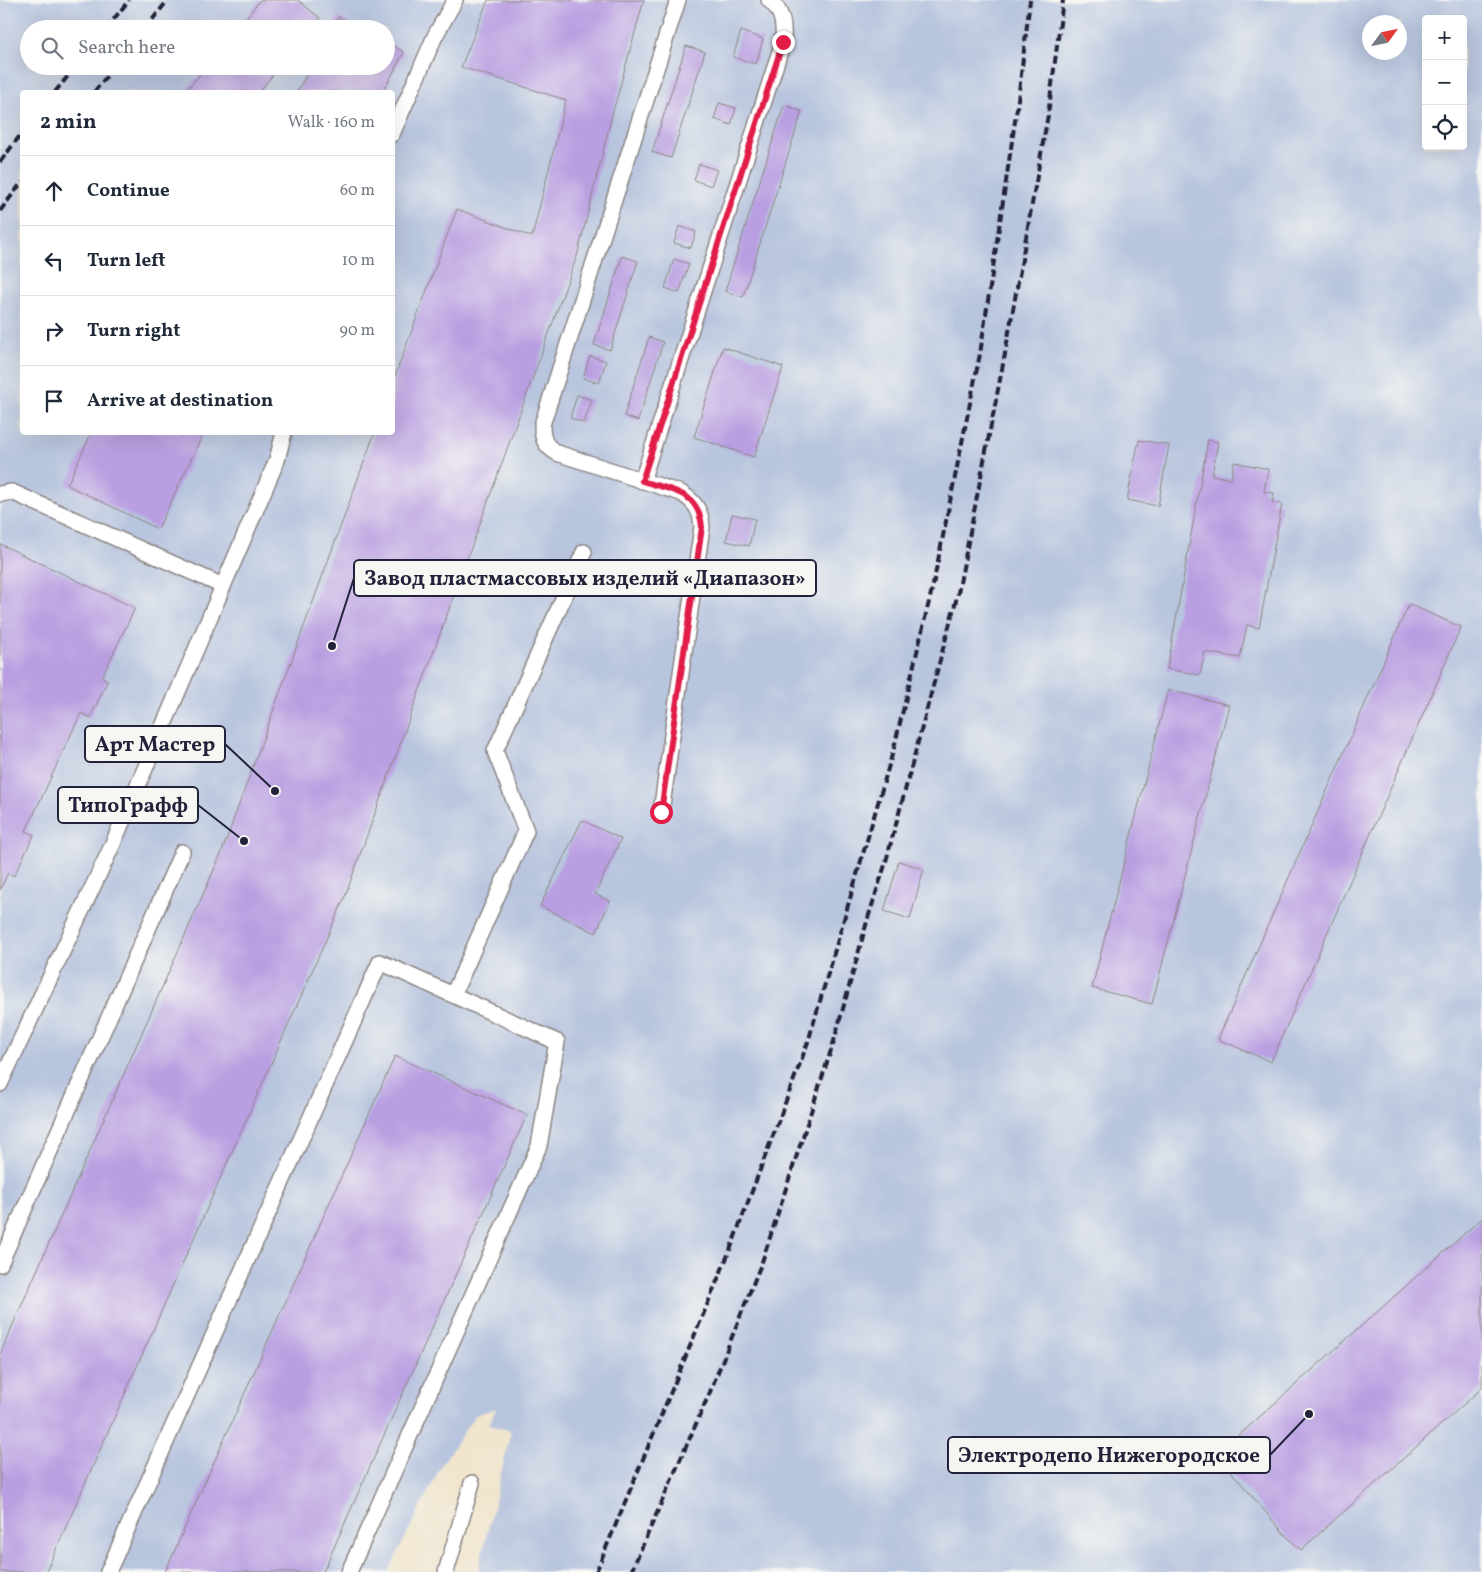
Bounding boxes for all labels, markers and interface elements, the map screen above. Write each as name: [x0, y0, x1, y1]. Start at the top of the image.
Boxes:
north arrow: [1362, 15, 1407, 60]
map controls: [1422, 15, 1467, 150]
button: +: [1422, 15, 1467, 60]
search box: [20, 20, 395, 75]
route end: [772, 31, 795, 54]
icon: search: [38, 34, 66, 62]
text: Search here: [78, 35, 175, 61]
button: −: [1422, 60, 1467, 105]
button: locate: [1422, 105, 1467, 150]
text: 2 min: [40, 108, 97, 137]
text: Walk · 160 m: [288, 112, 375, 134]
icon: ahead: [40, 177, 68, 205]
text: Continue: [87, 178, 170, 204]
text: 60 m: [340, 180, 375, 202]
icon: left: [40, 247, 68, 275]
text: Turn left: [87, 248, 166, 274]
text: 10 m: [342, 250, 375, 272]
icon: right: [40, 317, 68, 345]
text: Turn right: [87, 318, 180, 344]
text: 90 m: [339, 320, 375, 342]
icon: arrive: [40, 387, 68, 415]
text: Arrive at destination: [87, 388, 273, 414]
callout: Завод пластмассовых изделий «Диапазон»: [354, 560, 816, 596]
text: Завод пластмассовых изделий «Диапазон»: [364, 565, 806, 594]
callout: Арт Мастер: [85, 726, 225, 762]
text: Арт Мастер: [95, 731, 215, 760]
callout: ТипоГрафф: [58, 787, 198, 823]
text: ТипоГрафф: [68, 792, 188, 821]
route start: [650, 801, 673, 824]
callout: Электродепо Нижегородское: [948, 1437, 1270, 1473]
text: Электродепо Нижегородское: [958, 1442, 1260, 1471]

